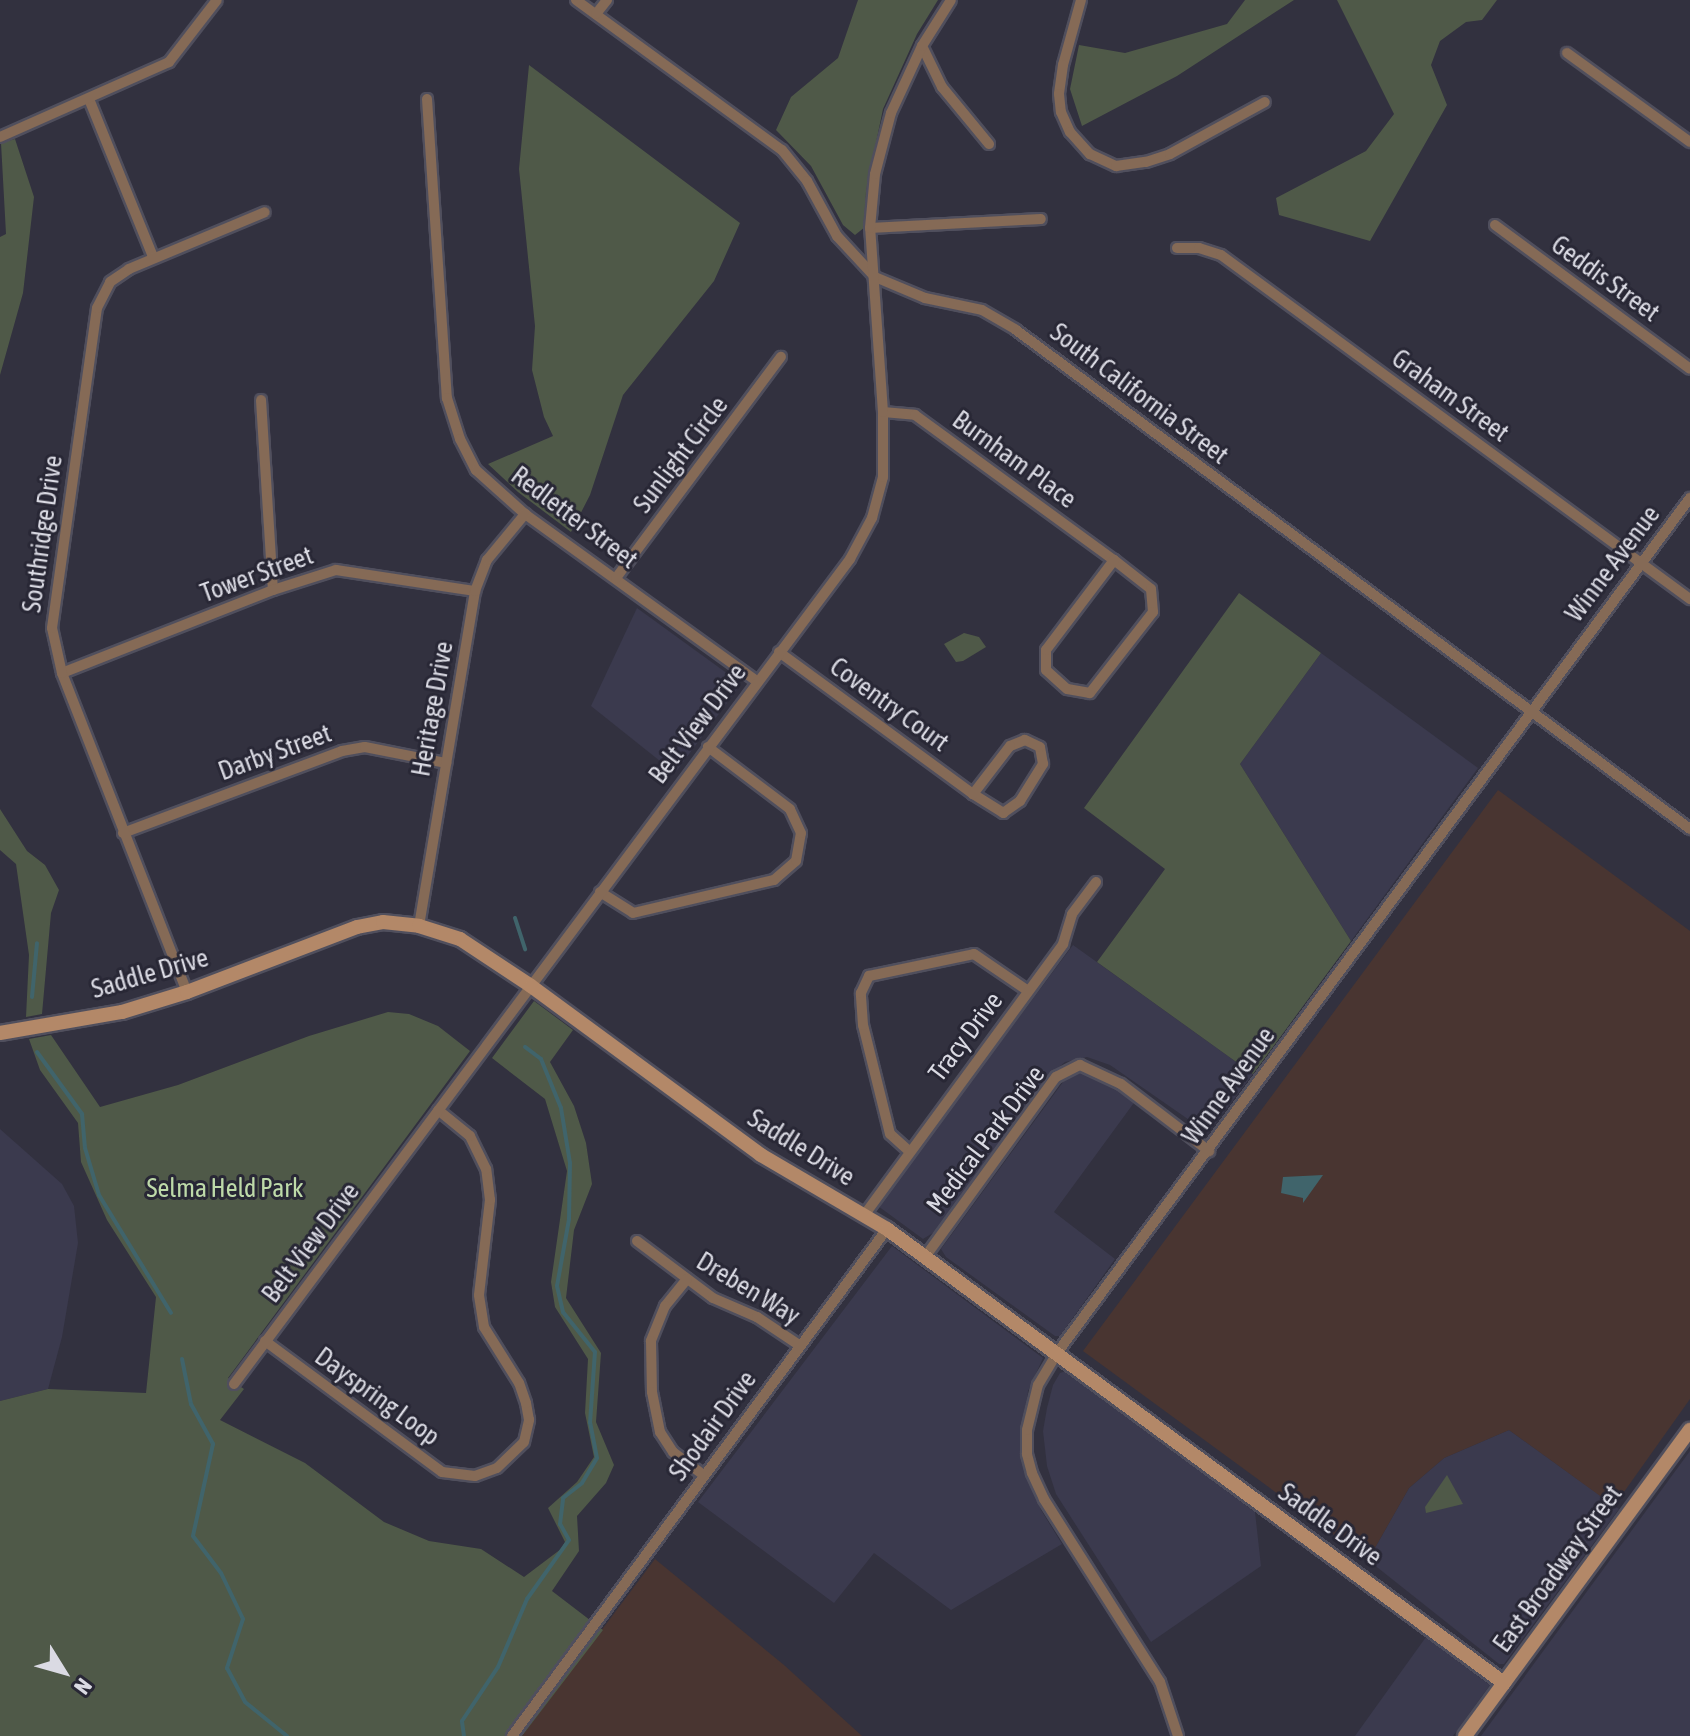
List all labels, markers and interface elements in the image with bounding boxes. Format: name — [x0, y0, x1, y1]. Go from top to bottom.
street label: Geddis Street — [1545, 229, 1665, 329]
street label: South California Street — [1044, 317, 1234, 471]
street label: Graham Street — [1385, 343, 1515, 449]
street label: Sunlight Circle — [627, 391, 735, 519]
street label: Burnham Place — [946, 405, 1082, 515]
street label: Southridge Drive — [17, 453, 69, 615]
street label: Redletter Street — [505, 460, 643, 576]
street label: Winne Avenue — [1559, 500, 1667, 628]
street label: Tower Street — [197, 540, 317, 610]
street label: Heritage Drive — [406, 639, 460, 779]
street label: Coventry Court — [823, 651, 955, 759]
street label: Belt View Drive — [643, 658, 753, 790]
street label: Darby Street — [214, 718, 336, 788]
street label: Saddle Drive — [88, 942, 212, 1006]
street label: Tracy Drive — [922, 986, 1010, 1088]
street label: Winne Avenue — [1176, 1021, 1282, 1151]
street label: Medical Park Drive — [920, 1060, 1052, 1220]
street label: Saddle Drive — [742, 1103, 860, 1193]
park label: Selma Held Park — [147, 1173, 303, 1205]
street label: Belt View Drive — [256, 1177, 366, 1309]
street label: Dreben Way — [691, 1246, 805, 1332]
street label: Dayspring Loop — [308, 1341, 446, 1453]
street label: Shodair Drive — [663, 1365, 763, 1487]
street label: Saddle Drive — [1272, 1477, 1388, 1573]
street label: East Broadway Street — [1487, 1479, 1629, 1659]
north arrow — [24, 1632, 104, 1712]
text: N — [69, 1673, 97, 1699]

